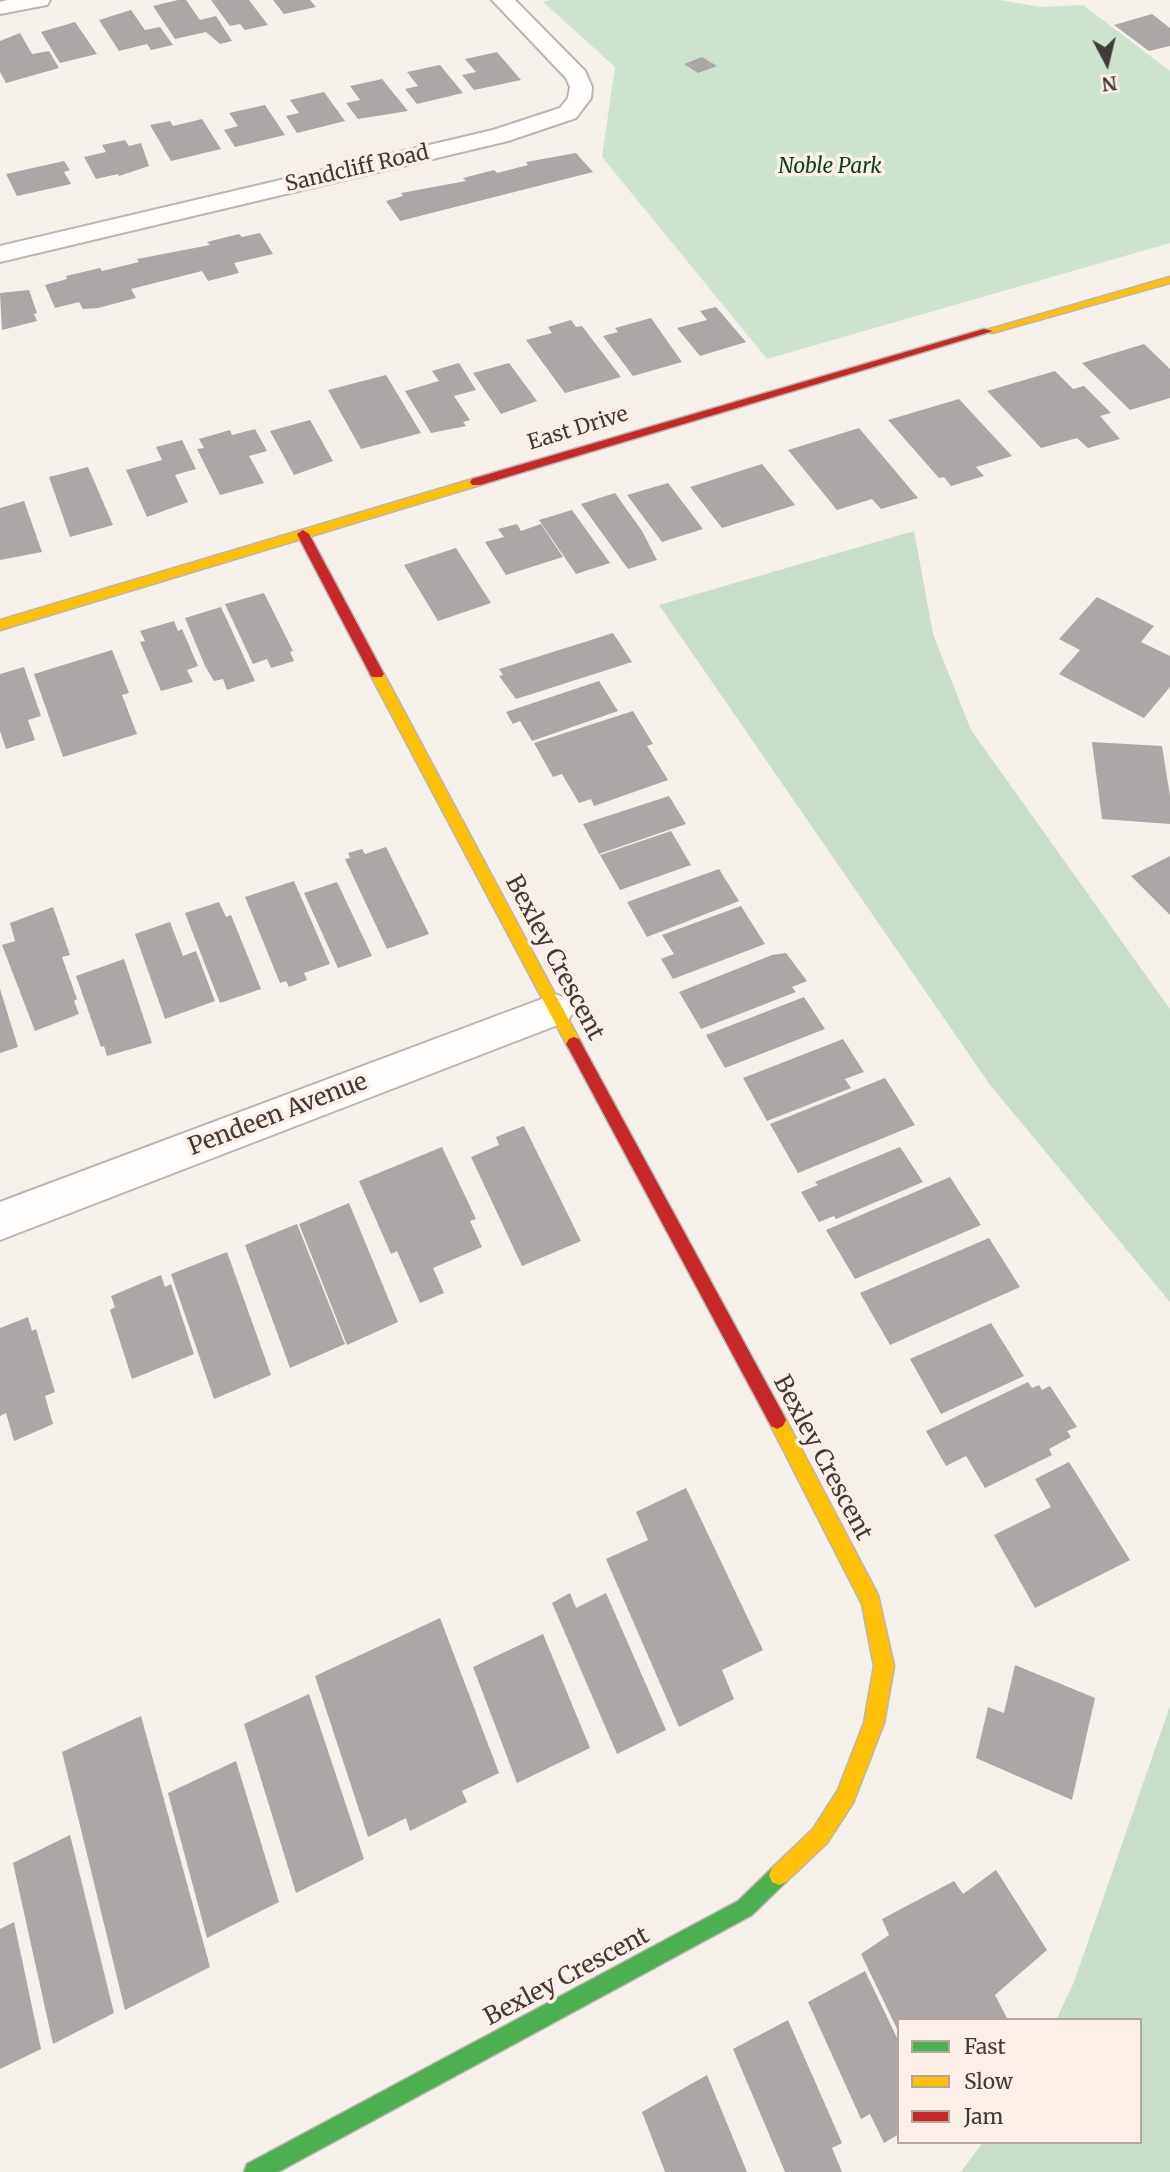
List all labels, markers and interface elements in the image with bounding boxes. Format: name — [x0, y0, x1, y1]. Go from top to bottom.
north arrow — [1072, 28, 1142, 98]
text: N — [1101, 71, 1118, 97]
street label: Sandcliff Road — [283, 140, 431, 198]
park label: Noble Park — [778, 154, 882, 180]
street label: East Drive — [525, 402, 631, 456]
street label: Bexley Crescent — [498, 871, 610, 1045]
street label: Pendeen Avenue — [184, 1068, 372, 1162]
street label: Bexley Crescent — [766, 1371, 878, 1545]
street label: Bexley Crescent — [480, 1921, 654, 2033]
legend — [897, 2018, 1142, 2144]
text: Fast — [964, 2033, 1006, 2060]
text: Slow — [964, 2068, 1013, 2095]
text: Jam — [964, 2103, 1003, 2130]

